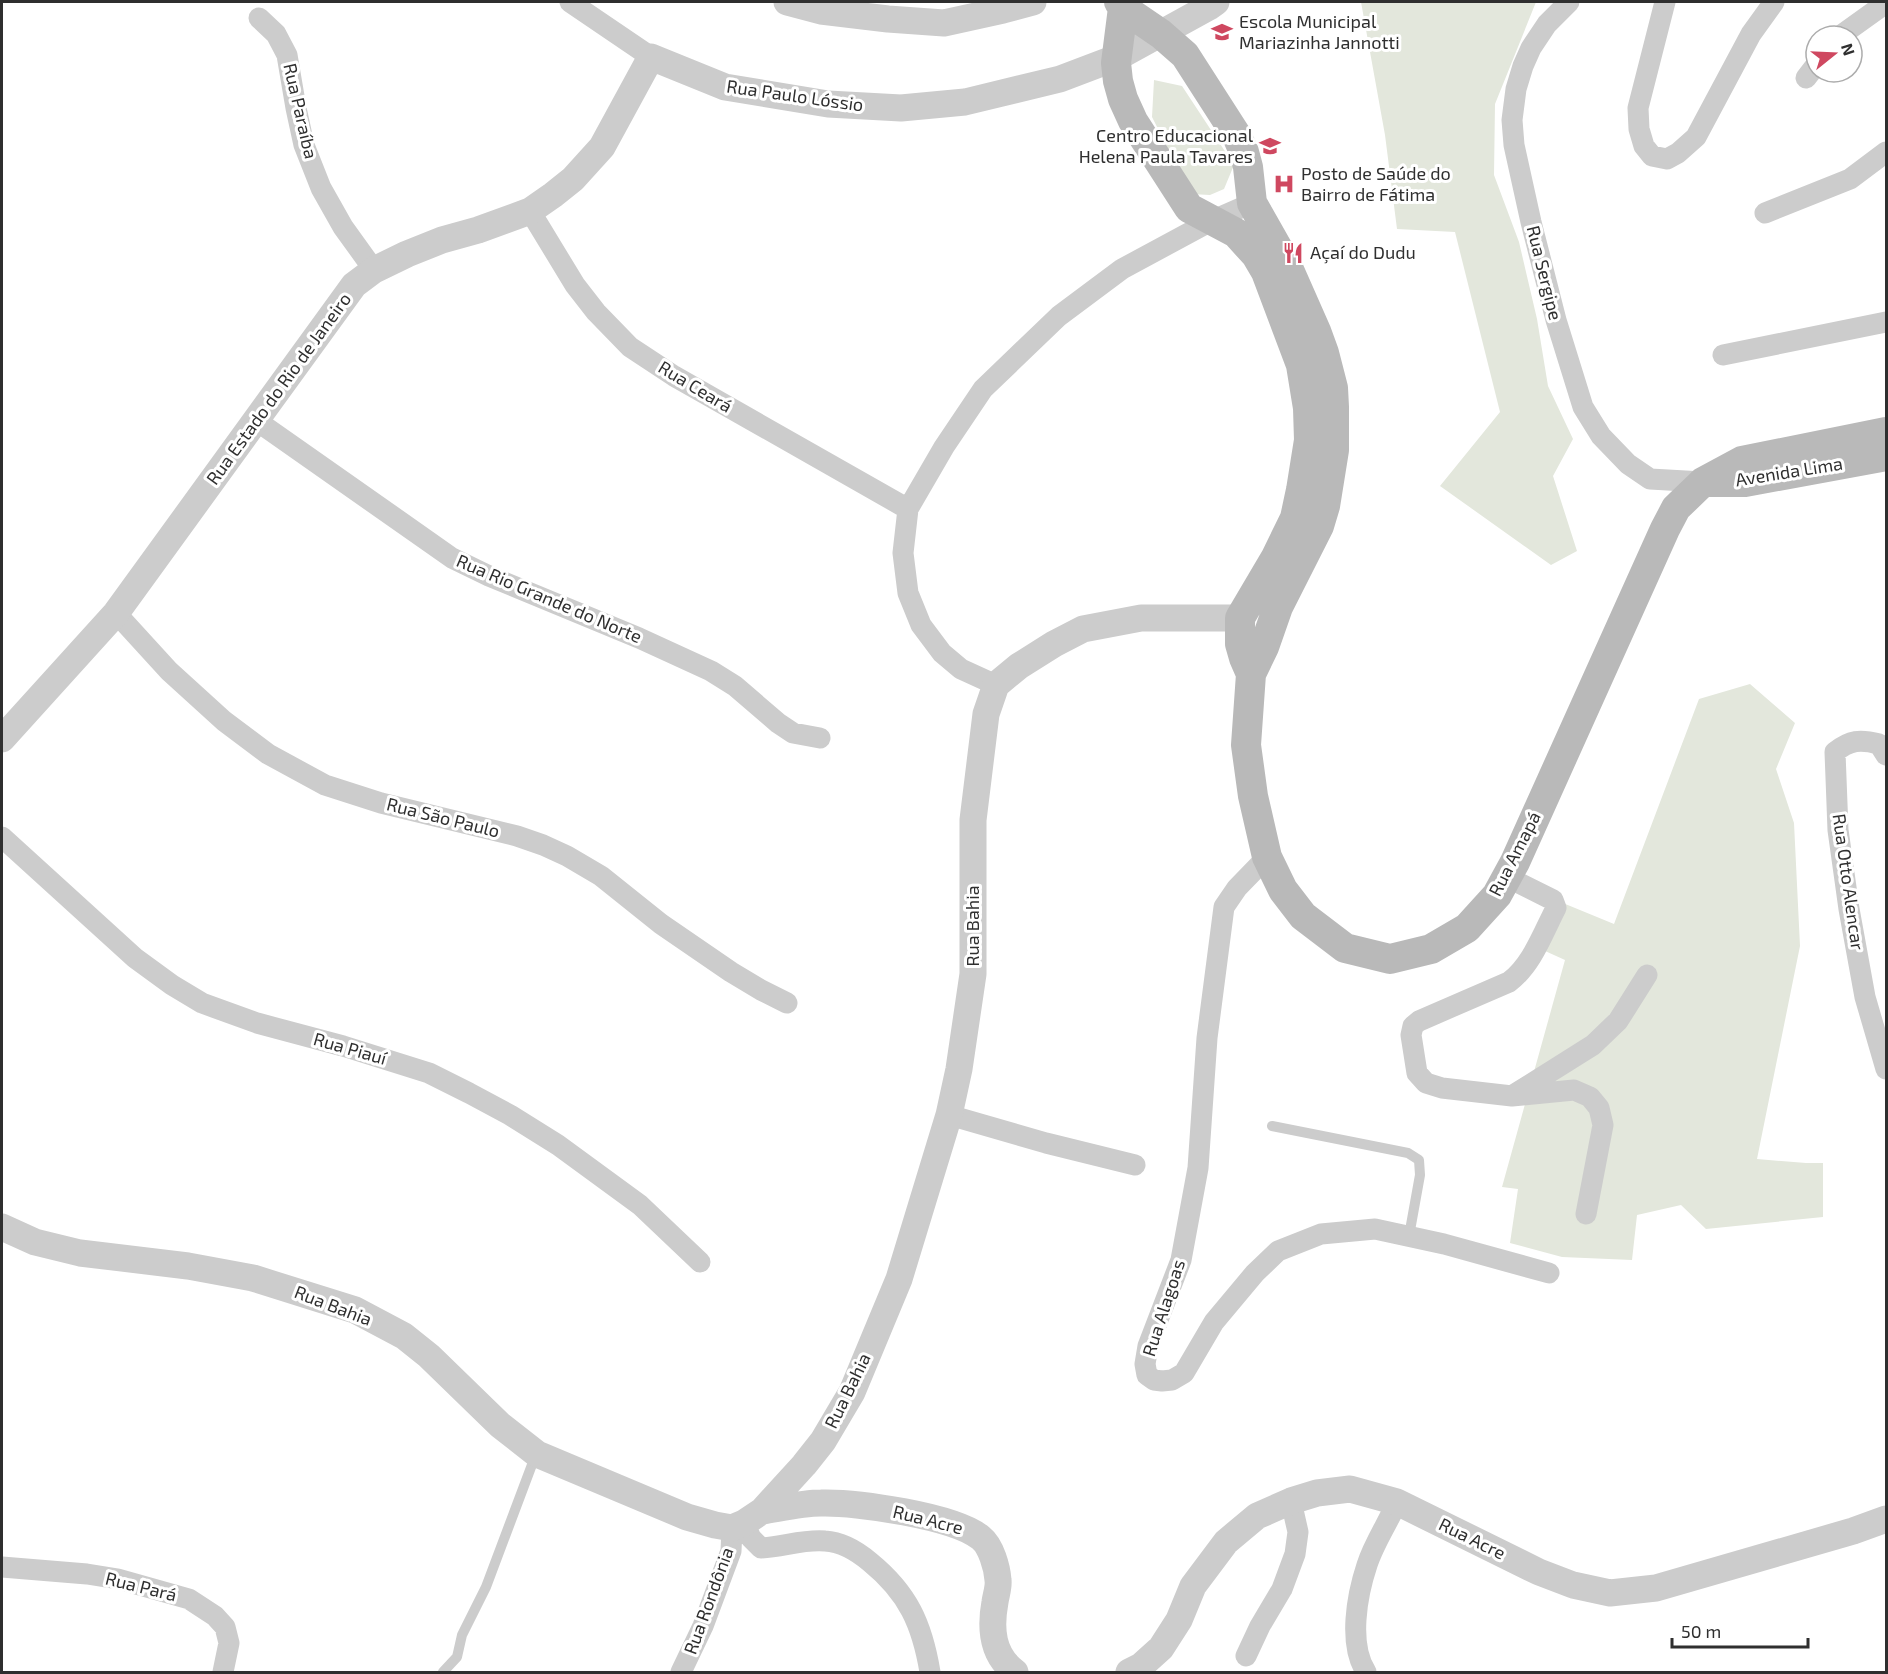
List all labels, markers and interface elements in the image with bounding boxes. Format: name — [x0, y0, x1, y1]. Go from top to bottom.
place label: Escola Municipal Mariazinha Jannotti — [1239, 10, 1400, 53]
school or university icon: Escola Municipal Mariazinha Jannotti — [1210, 20, 1234, 44]
north arrow — [1804, 24, 1864, 84]
text: N — [1838, 41, 1860, 58]
street label: Rua Paraíba — [279, 61, 323, 161]
street label: Rua Paulo Lóssio — [725, 75, 865, 116]
place label: Centro Educacional Helena Paula Tavares — [1079, 124, 1254, 167]
school or university icon: Centro Educacional Helena Paula Tavares — [1258, 134, 1282, 158]
place label: Posto de Saúde do Bairro de Fátima — [1301, 162, 1451, 205]
hospital icon: Posto de Saúde do Bairro de Fátima — [1272, 172, 1296, 196]
street label: Rua Sergipe — [1523, 223, 1567, 322]
restaurant icon: Açaí do Dudu — [1281, 241, 1305, 265]
place label: Açaí do Dudu — [1310, 241, 1416, 264]
street label: Rua Estado do Rio de Janeiro — [201, 288, 355, 489]
street label: Rua Ceará — [655, 356, 736, 417]
street label: Avenida Lima — [1734, 452, 1844, 490]
street label: Rua Rio Grande do Norte — [453, 549, 645, 647]
street label: Rua São Paulo — [384, 792, 502, 842]
street label: Rua Amapá — [1483, 808, 1545, 900]
street label: Rua Otto Alencar — [1829, 812, 1869, 951]
street label: Rua Bahia — [961, 885, 983, 967]
street label: Rua Piauí — [311, 1027, 390, 1069]
street label: Rua Alagoas — [1137, 1257, 1189, 1359]
street label: Rua Bahia — [292, 1280, 375, 1330]
street label: Rua Bahia — [819, 1349, 875, 1432]
street label: Rua Acre — [891, 1500, 966, 1538]
street label: Rua Acre — [1435, 1513, 1509, 1564]
street label: Rua Rondônia — [679, 1544, 738, 1657]
street label: Rua Pará — [103, 1567, 179, 1606]
scale bar — [1672, 1611, 1808, 1649]
text: 50 m — [1681, 1620, 1721, 1642]

